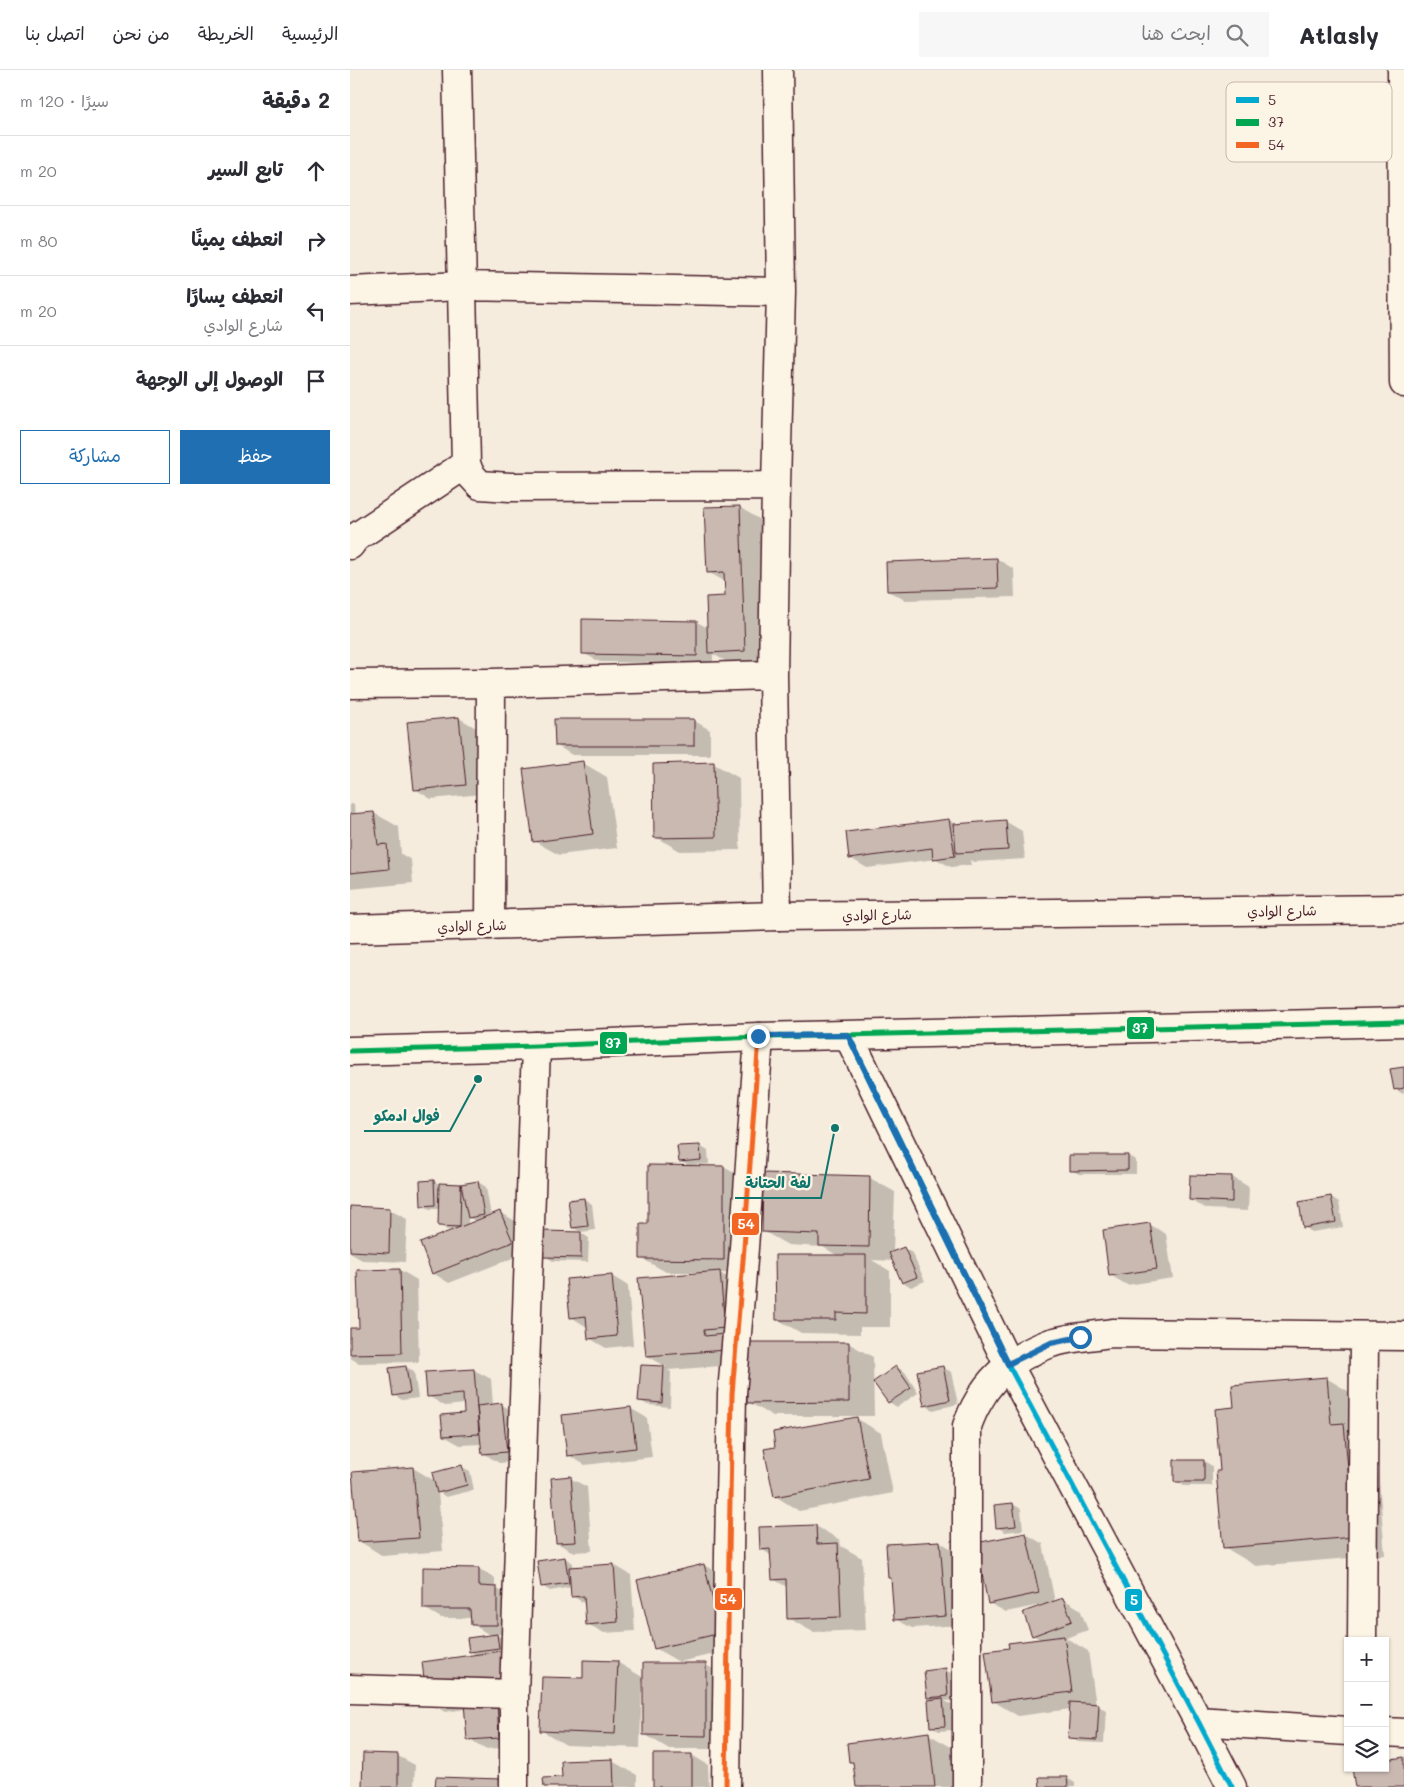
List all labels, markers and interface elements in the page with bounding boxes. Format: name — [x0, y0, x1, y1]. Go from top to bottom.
search box — [919, 12, 1269, 57]
text: Atlasly — [1299, 19, 1379, 50]
text: ابحث هنا — [1141, 20, 1211, 45]
text: اتصل بنا — [25, 21, 85, 45]
text: من نحن — [113, 21, 170, 45]
text: الخريطة — [198, 21, 254, 45]
text: الرئيسية — [282, 21, 338, 45]
icon: search — [1223, 21, 1251, 49]
legend — [1226, 82, 1392, 162]
text: 2 دقيقة — [262, 86, 330, 113]
text: سيرًا · 120 m — [20, 90, 109, 111]
text: 5 — [1268, 90, 1276, 109]
text: 37 — [1268, 112, 1284, 131]
text: 54 — [1268, 135, 1285, 154]
text: تابع السير — [208, 156, 283, 181]
icon: ahead — [302, 157, 330, 185]
text: 20 m — [20, 160, 57, 181]
text: انعطف يمينًا — [191, 226, 283, 251]
icon: right — [302, 227, 330, 255]
text: 80 m — [20, 230, 57, 251]
text: انعطف يسارًا — [186, 283, 283, 308]
icon: left — [302, 297, 330, 325]
text: 20 m — [20, 300, 57, 321]
text: شارع الوادي — [204, 314, 283, 335]
text: الوصول إلى الوجهة — [136, 366, 283, 391]
icon: arrive — [302, 367, 330, 395]
button: مشاركة — [20, 430, 170, 484]
button: حفظ — [180, 430, 330, 484]
street label: شارع الوادي — [1247, 900, 1317, 923]
street label: شارع الوادي — [842, 904, 912, 927]
street label: شارع الوادي — [437, 915, 507, 938]
line badge: 37 — [1126, 1016, 1155, 1040]
text: 37 — [1132, 1018, 1148, 1037]
route end — [747, 1025, 770, 1048]
line badge: 37 — [599, 1031, 628, 1055]
text: 37 — [605, 1033, 621, 1052]
callout: فوال ادمكو — [364, 1101, 450, 1131]
text: فوال ادمكو — [373, 1105, 440, 1126]
callout: لفة الحتانة — [735, 1168, 821, 1198]
text: لفة الحتانة — [745, 1172, 811, 1192]
line badge: 54 — [731, 1212, 760, 1236]
text: 54 — [737, 1214, 755, 1233]
route start — [1069, 1326, 1092, 1349]
line badge: 54 — [714, 1587, 743, 1611]
line badge: 5 — [1124, 1588, 1143, 1612]
text: 54 — [719, 1589, 737, 1608]
text: 5 — [1130, 1590, 1138, 1609]
map controls — [1344, 1637, 1389, 1772]
button: + — [1344, 1637, 1389, 1682]
button: − — [1344, 1682, 1389, 1727]
button: layers — [1344, 1727, 1389, 1772]

